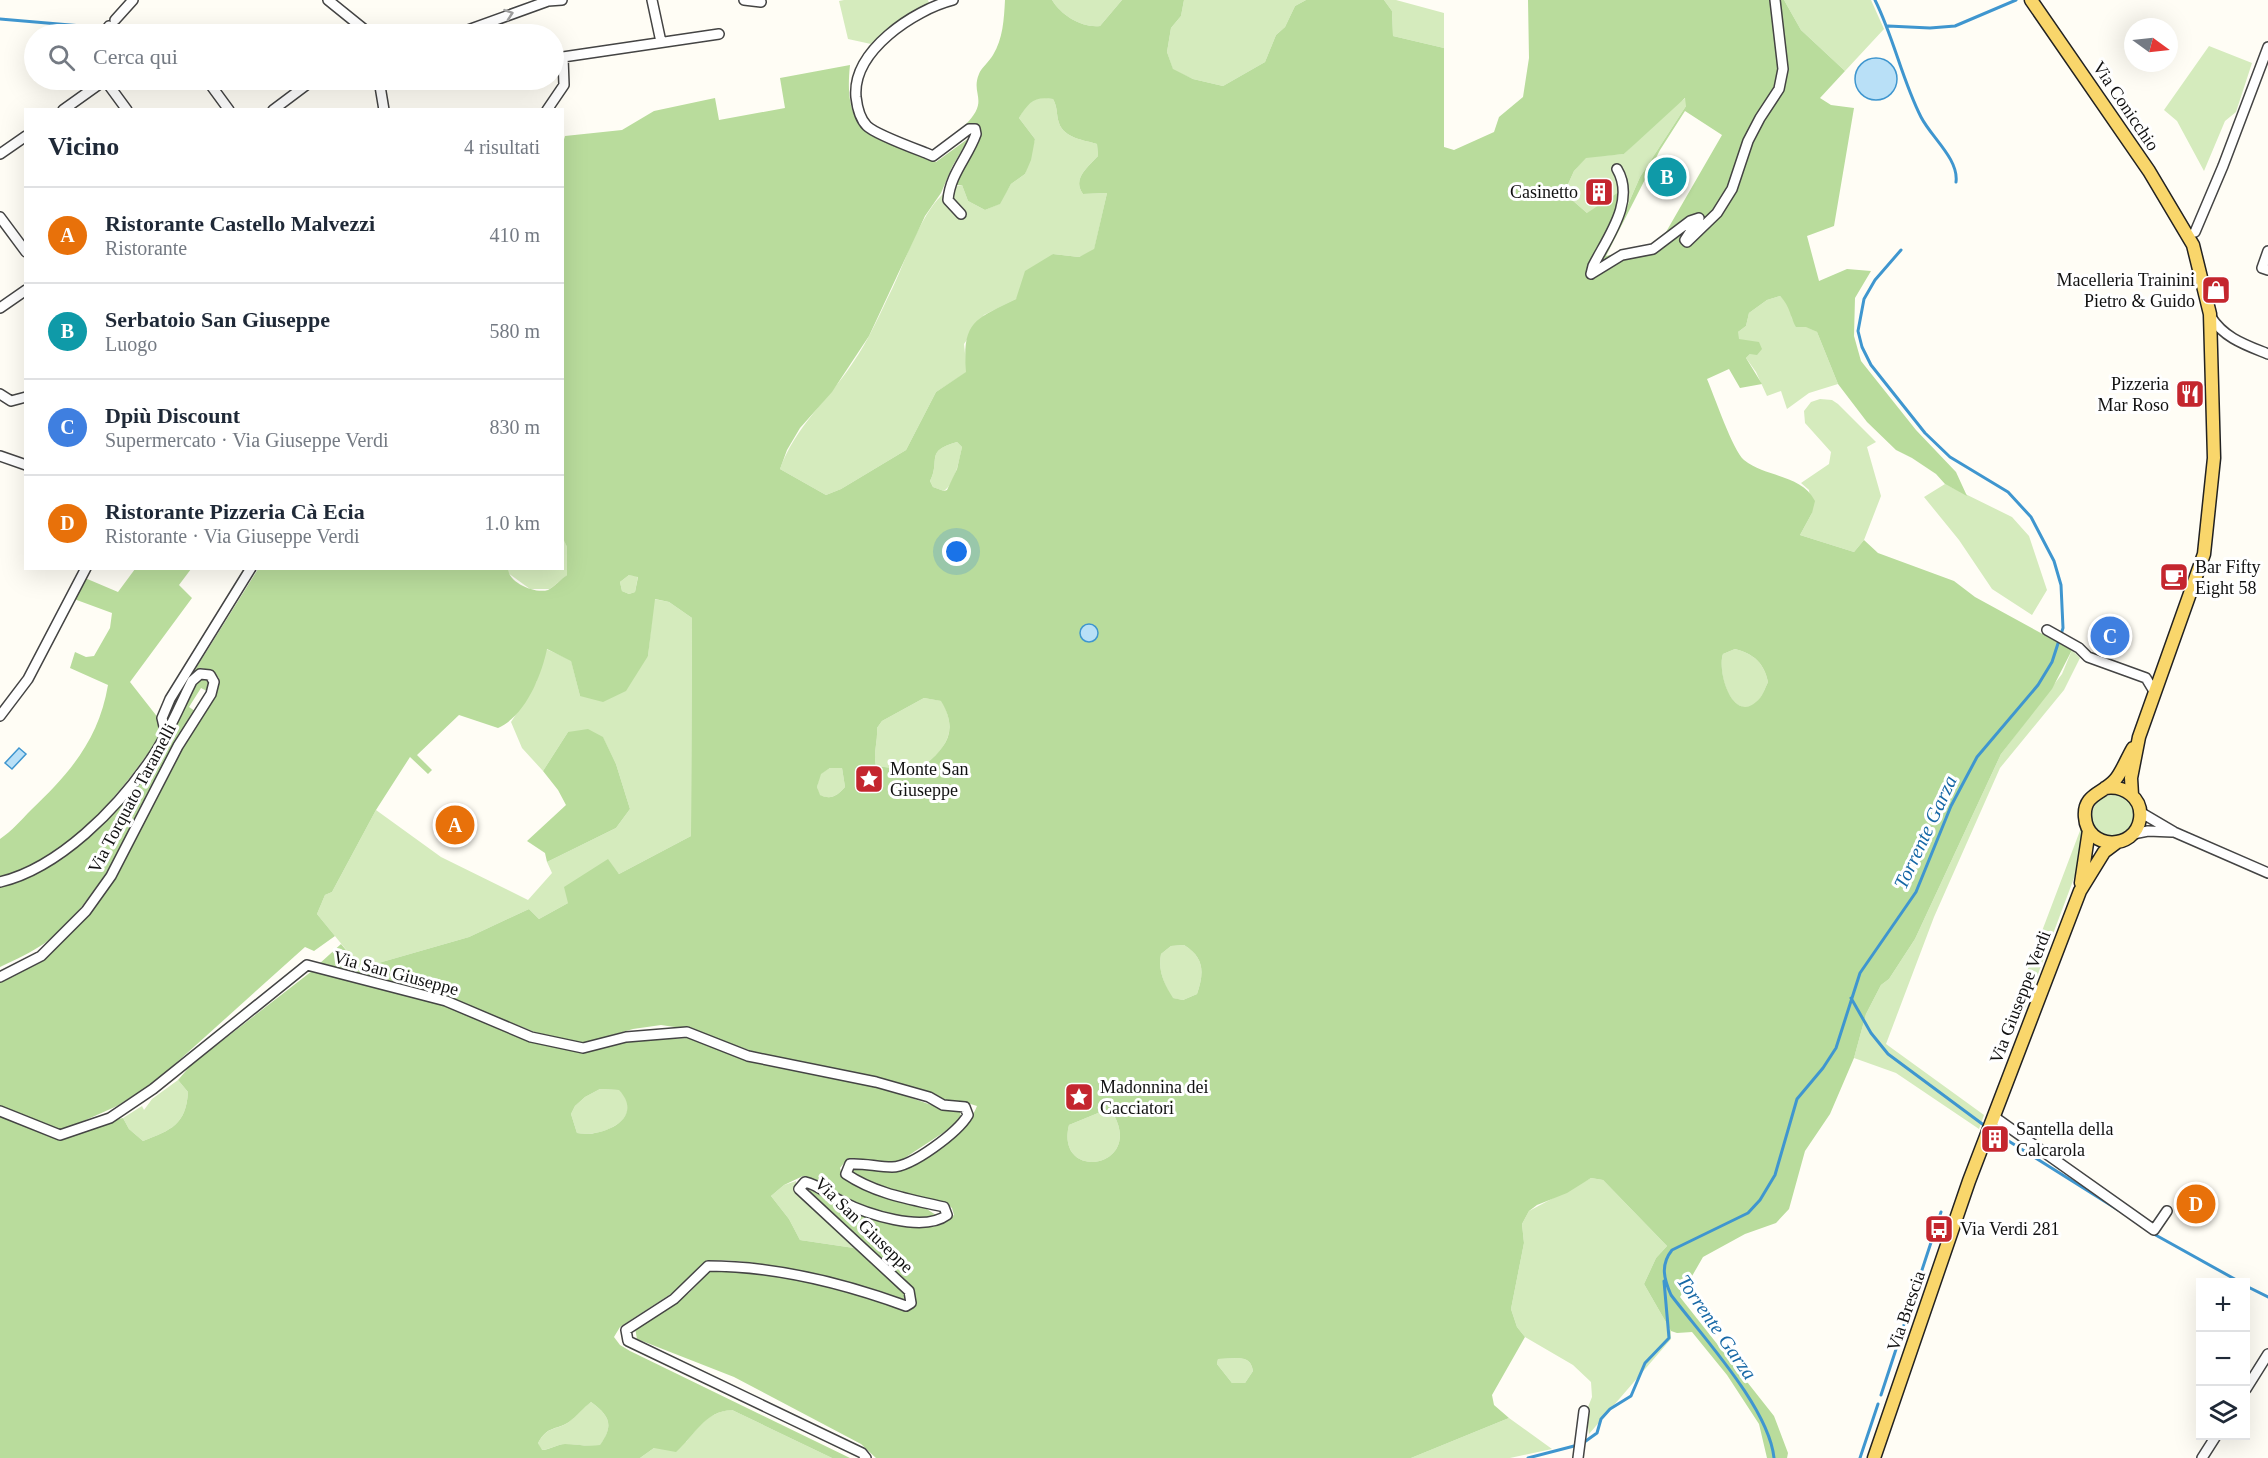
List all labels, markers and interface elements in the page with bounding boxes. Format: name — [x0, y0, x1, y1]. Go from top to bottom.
one-way arrow — [503, 9, 514, 22]
north arrow — [2124, 18, 2178, 72]
search box — [24, 24, 564, 90]
icon: search — [45, 41, 78, 74]
text: Cerca qui — [93, 44, 178, 69]
street label: Via Conicchio — [2089, 58, 2163, 154]
text: Vicino — [48, 132, 119, 161]
text: 4 risultati — [464, 136, 540, 158]
pin: B — [1648, 154, 1686, 200]
building icon: Casinetto — [1583, 176, 1615, 208]
place label: Casinetto — [1510, 182, 1578, 202]
text: Ristorante Castello Malvezzi — [105, 211, 375, 236]
text: A — [60, 224, 75, 246]
text: 410 m — [489, 224, 540, 246]
text: Ristorante — [105, 237, 187, 259]
place label: Macelleria Trainini Pietro & Guido — [2057, 270, 2195, 311]
shop icon: Macelleria Trainini Pietro & Guido — [2200, 274, 2232, 306]
text: Serbatoio San Giuseppe — [105, 307, 330, 332]
text: B — [61, 320, 74, 342]
text: 580 m — [489, 320, 540, 342]
text: Luogo — [105, 333, 157, 355]
place label: Pizzeria Mar Roso — [2098, 374, 2169, 415]
restaurant icon: Pizzeria Mar Roso — [2174, 378, 2206, 410]
text: Dpiù Discount — [105, 403, 240, 428]
text: C — [60, 416, 75, 438]
text: 830 m — [489, 416, 540, 438]
text: Supermercato · Via Giuseppe Verdi — [105, 429, 389, 451]
text: Ristorante Pizzeria Cà Ecia — [105, 499, 365, 524]
text: D — [60, 512, 75, 534]
text: 1.0 km — [484, 512, 540, 534]
text: Ristorante · Via Giuseppe Verdi — [105, 525, 360, 547]
your location — [942, 537, 971, 566]
place label: Bar Fifty Eight 58 — [2195, 557, 2261, 598]
cafe icon: Bar Fifty Eight 58 — [2158, 561, 2190, 593]
pin: C — [2090, 614, 2130, 658]
street label: Via Torquato Taramelli — [84, 720, 180, 876]
place label: Monte San Giuseppe — [890, 759, 969, 800]
place icon: Monte San Giuseppe — [853, 763, 885, 795]
water label: Torrente Garza — [1889, 772, 1961, 892]
pin: A — [436, 802, 474, 848]
street label: Via Giuseppe Verdi — [1985, 928, 2055, 1066]
street label: Via San Giuseppe — [331, 947, 461, 999]
place label: Madonnina dei Cacciatori — [1100, 1077, 1208, 1118]
place icon: Madonnina dei Cacciatori — [1063, 1081, 1095, 1113]
place label: Santella della Calcarola — [2016, 1119, 2113, 1160]
building icon: Santella della Calcarola — [1979, 1123, 2011, 1155]
street label: Via San Giuseppe — [811, 1173, 917, 1277]
pin: D — [2176, 1182, 2216, 1226]
bus stop icon: Via Verdi 281 — [1923, 1213, 1955, 1245]
place label: Via Verdi 281 — [1960, 1219, 2060, 1239]
street label: Via Brescia — [1883, 1268, 1929, 1354]
water label: Torrente Garza — [1673, 1271, 1761, 1383]
map controls — [2196, 1278, 2250, 1440]
button: + — [2196, 1278, 2250, 1332]
button: − — [2196, 1332, 2250, 1386]
button: layers — [2196, 1386, 2250, 1440]

